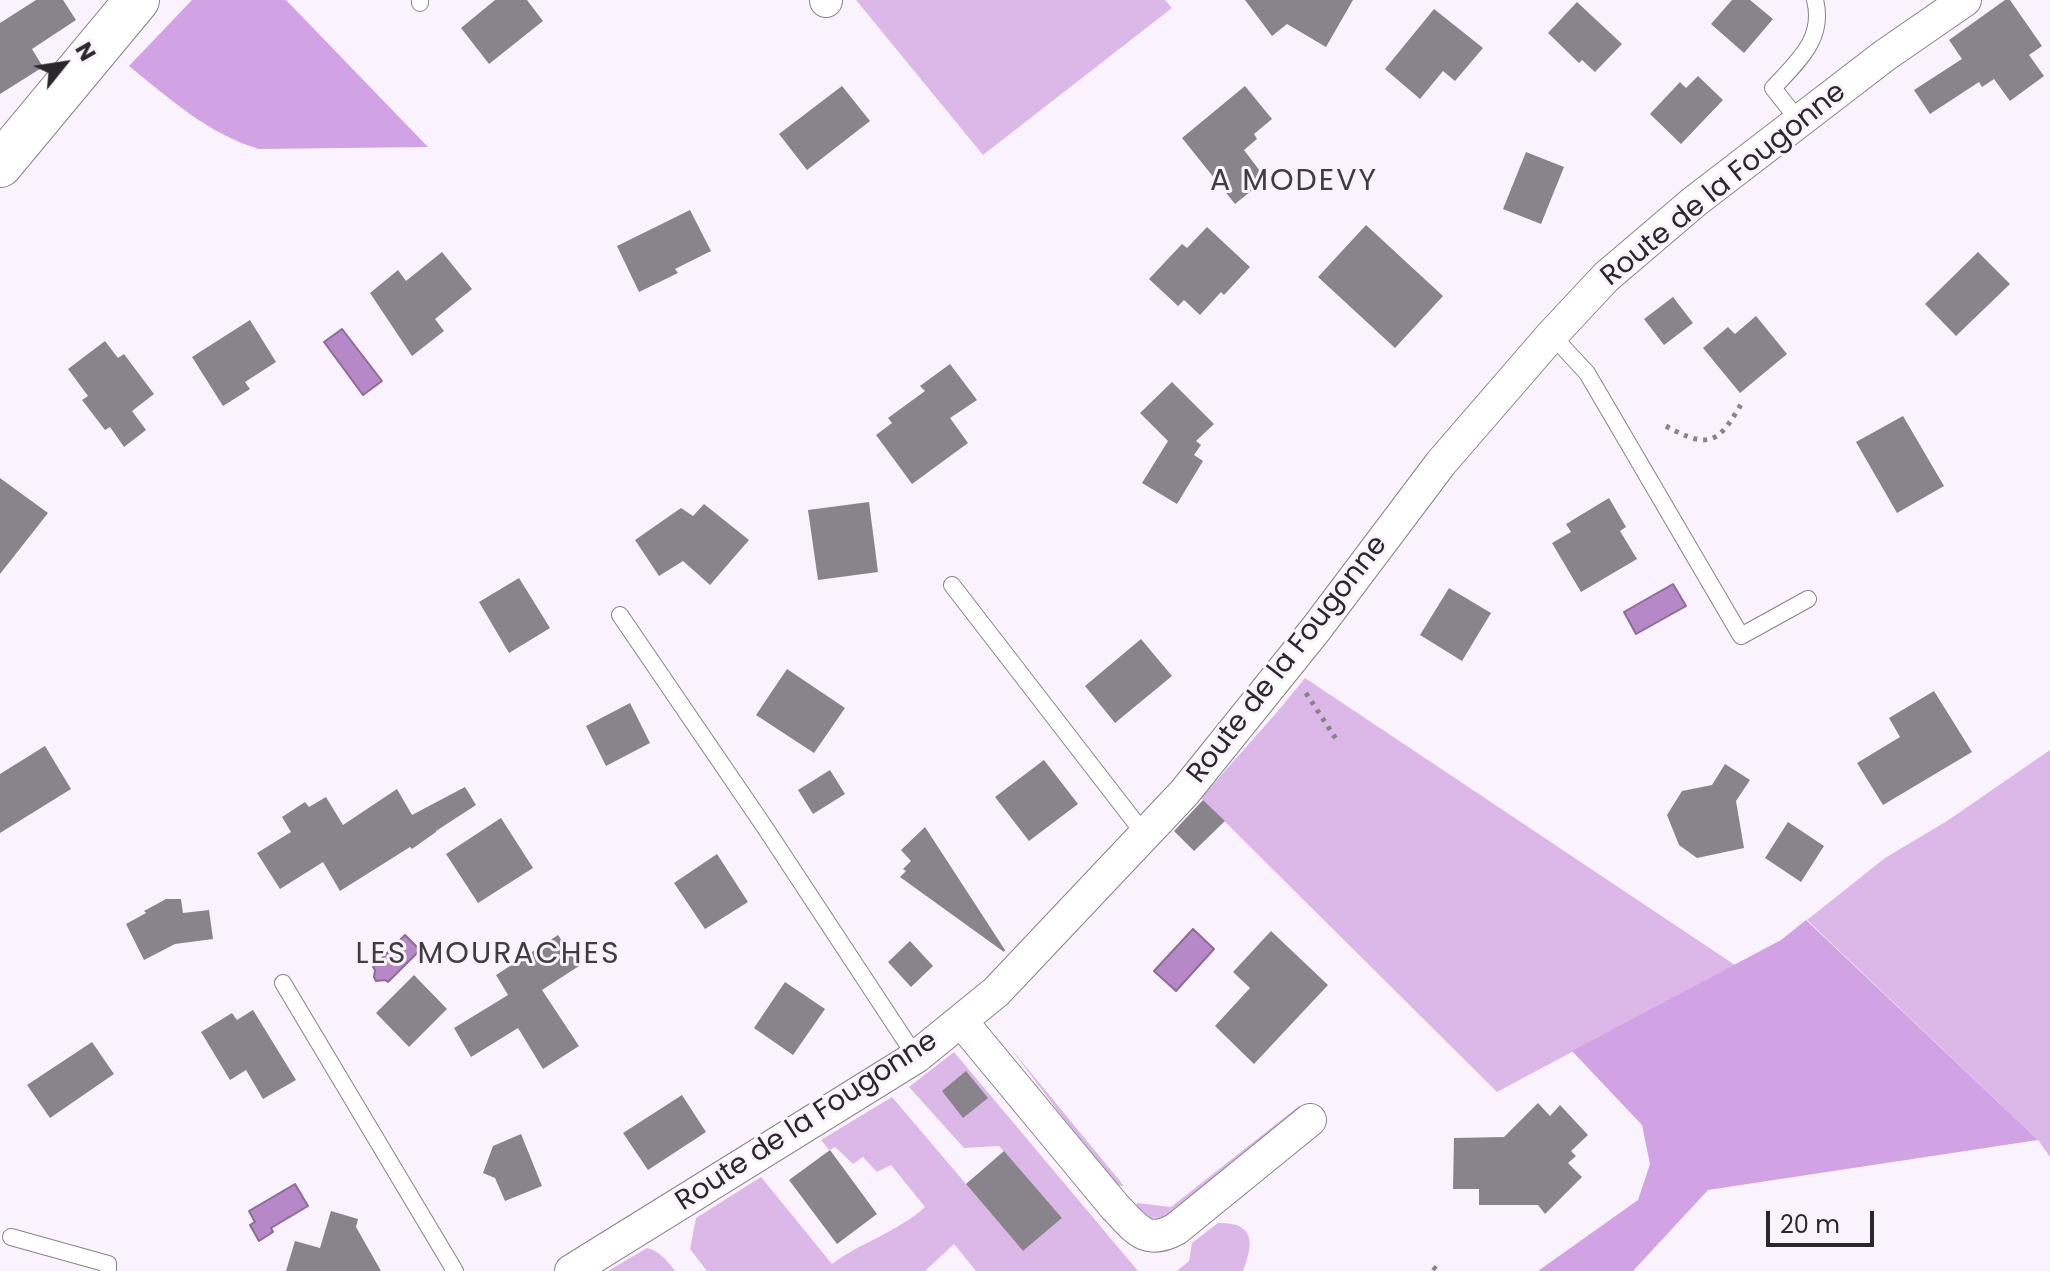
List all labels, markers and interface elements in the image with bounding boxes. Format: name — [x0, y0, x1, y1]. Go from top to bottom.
north arrow — [24, 24, 104, 104]
text: N — [68, 37, 103, 67]
street label: Route de la Fougonne — [1595, 76, 1853, 294]
district label: A MODEVY — [1210, 164, 1378, 200]
street label: Route de la Fougonne — [1181, 530, 1395, 790]
district label: LES MOURACHES — [355, 937, 621, 973]
street label: Route de la Fougonne — [670, 1025, 944, 1219]
scale bar — [1770, 1195, 1878, 1245]
text: 20 m — [1780, 1208, 1840, 1241]

